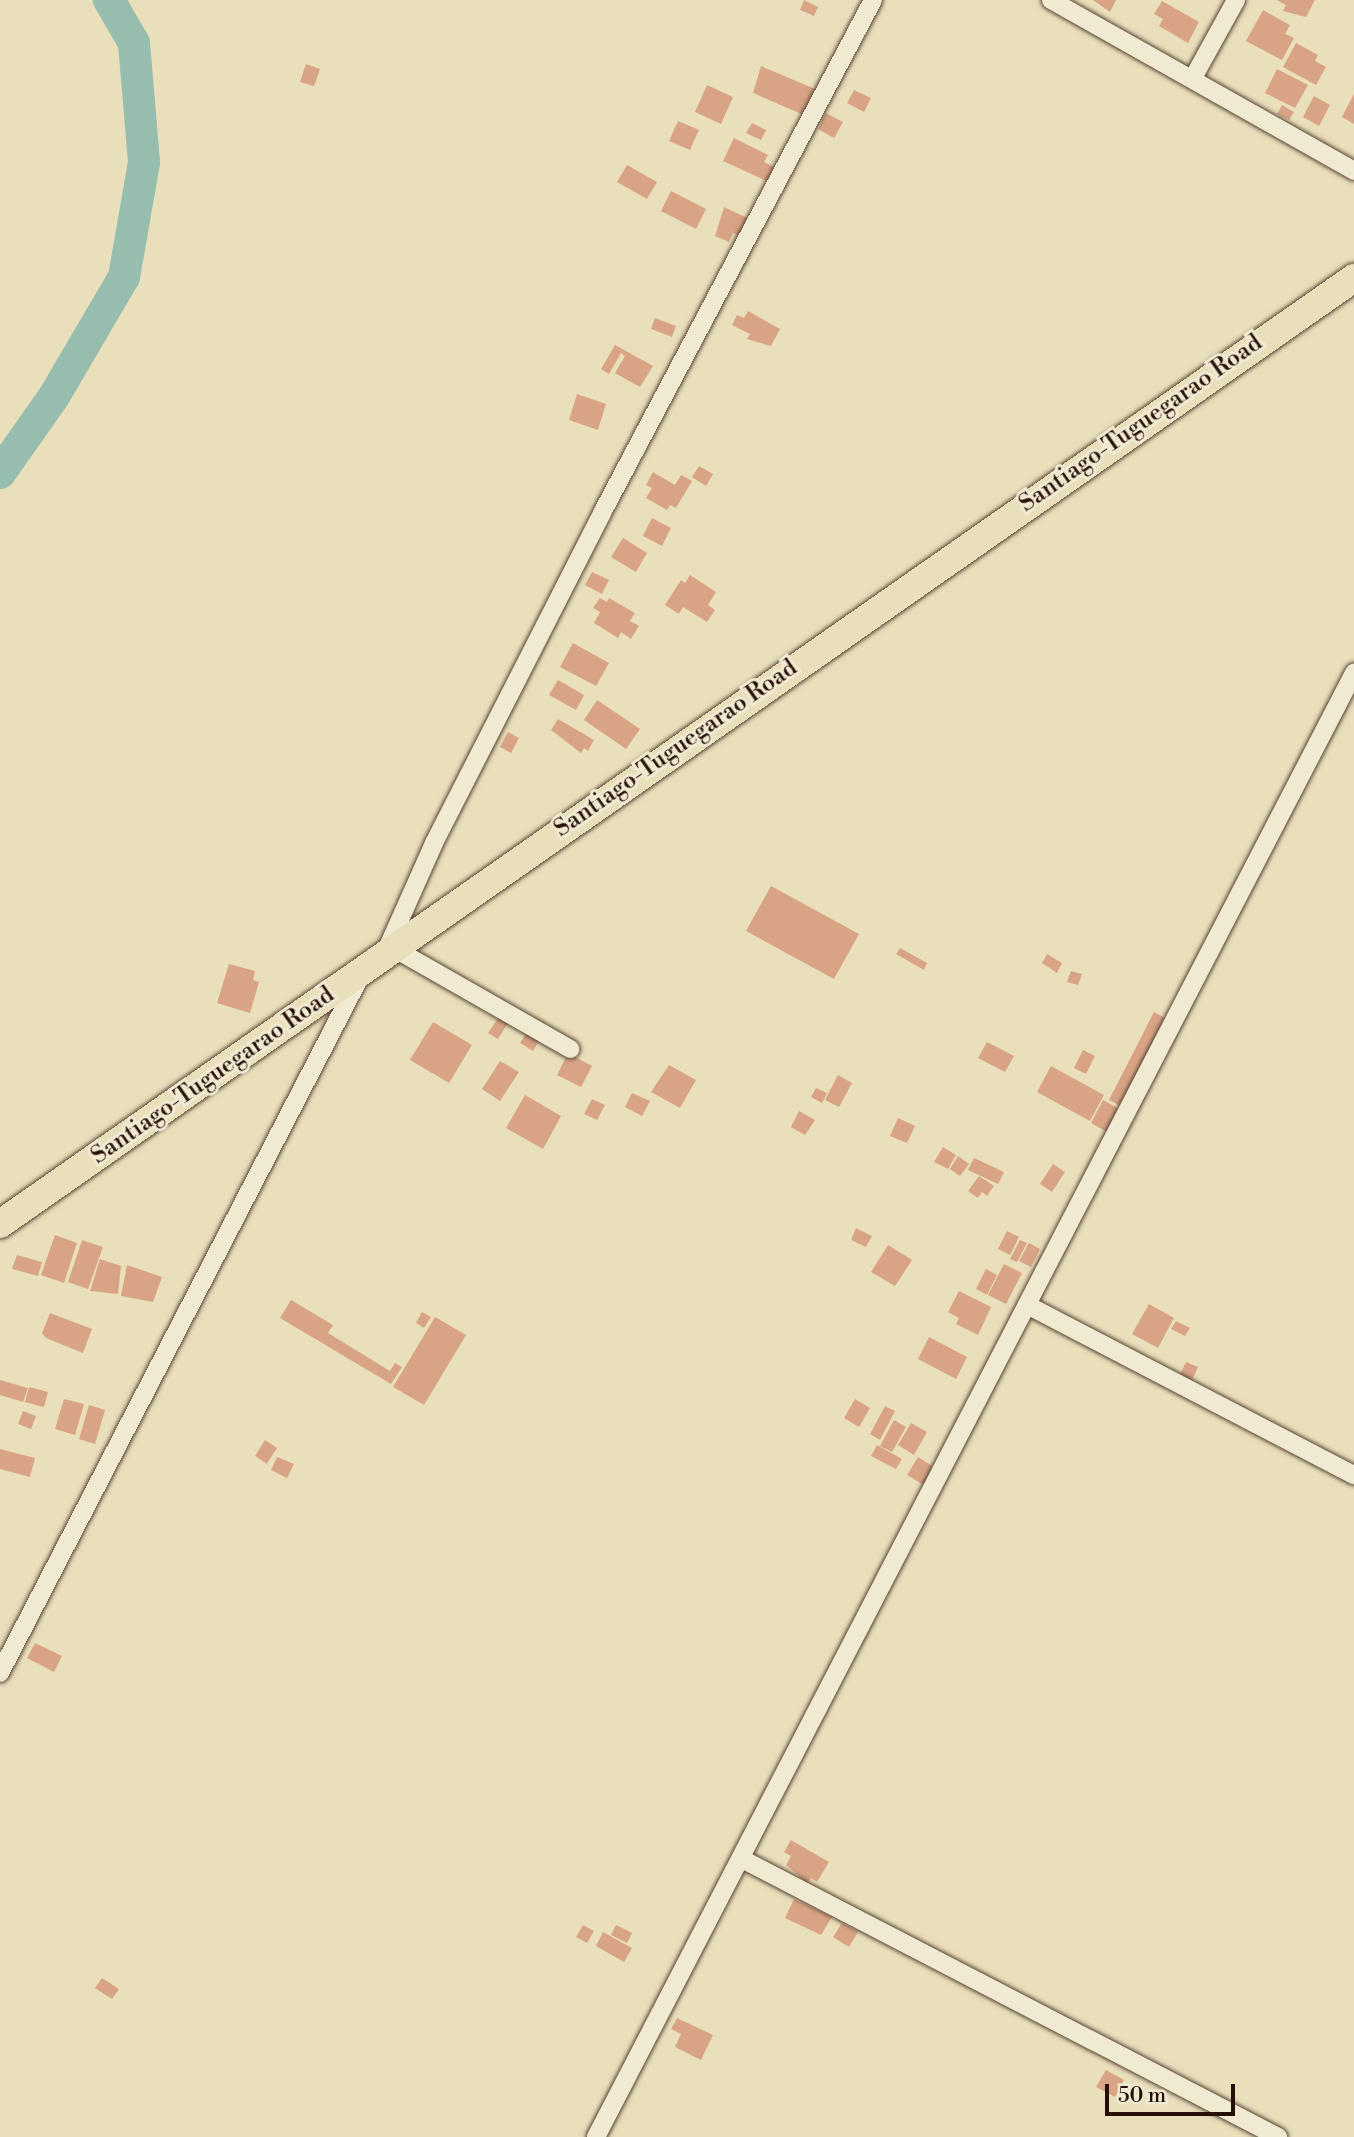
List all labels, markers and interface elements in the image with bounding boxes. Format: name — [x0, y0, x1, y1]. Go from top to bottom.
street label: Santiago-Tuguegarao Road — [1014, 329, 1268, 519]
street label: Santiago-Tuguegarao Road — [549, 654, 803, 844]
street label: Santiago-Tuguegarao Road — [86, 981, 340, 1171]
scale bar — [1109, 2070, 1238, 2114]
text: 50 m — [1118, 2083, 1166, 2109]

